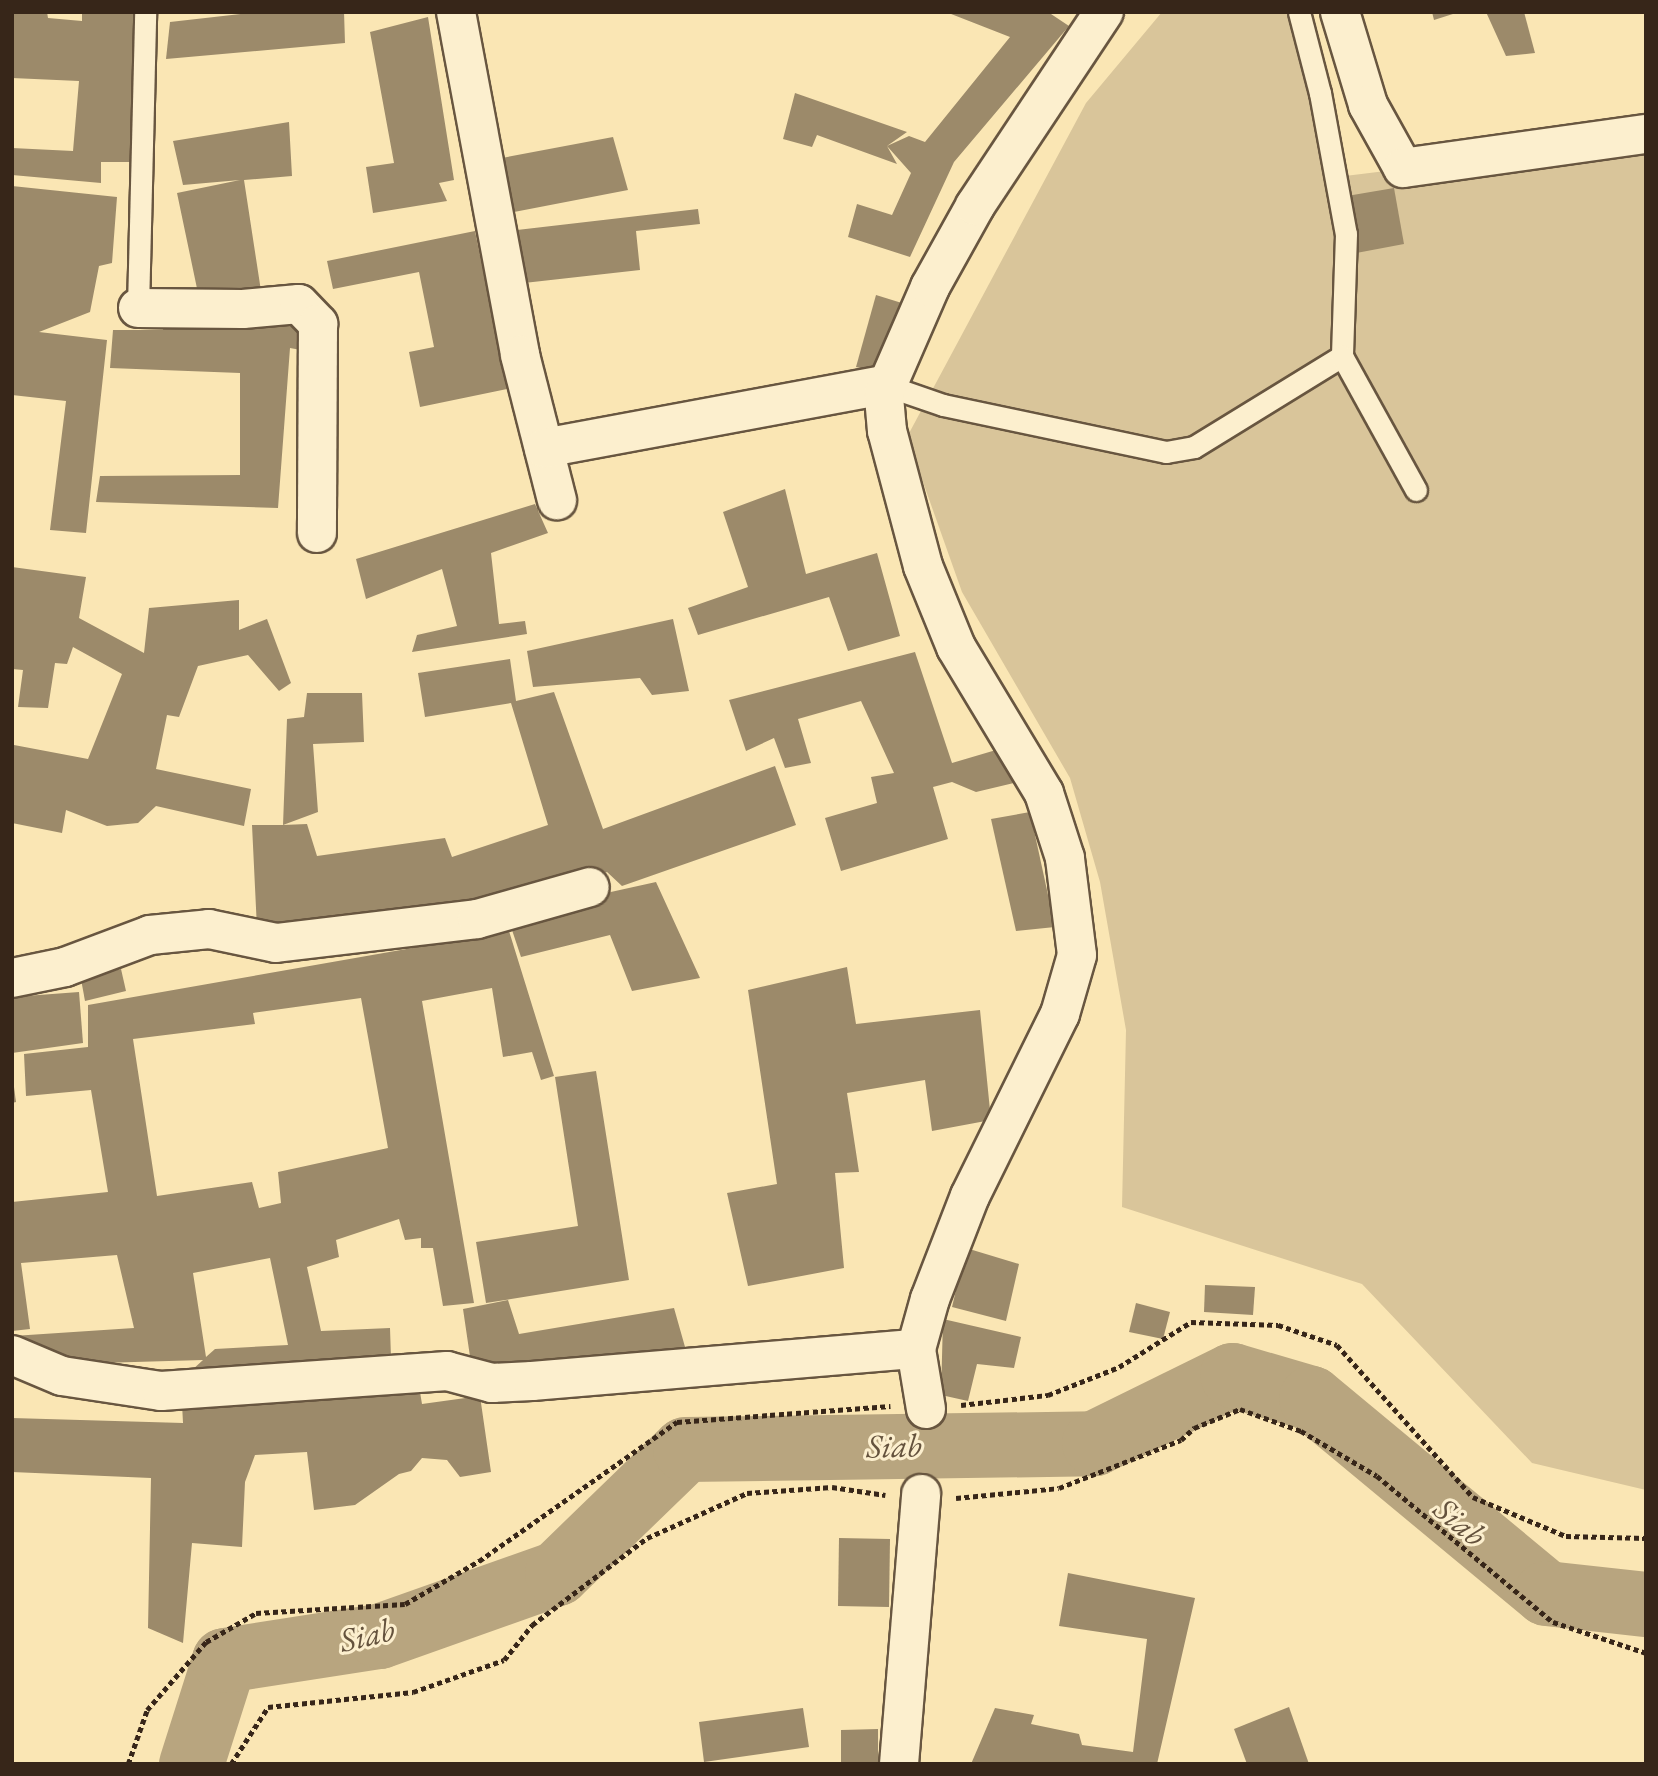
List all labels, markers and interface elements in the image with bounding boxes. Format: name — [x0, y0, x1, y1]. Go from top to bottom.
water label: Siab — [866, 1426, 922, 1466]
water label: Siab — [1426, 1489, 1494, 1555]
water label: Siab — [336, 1609, 398, 1661]

